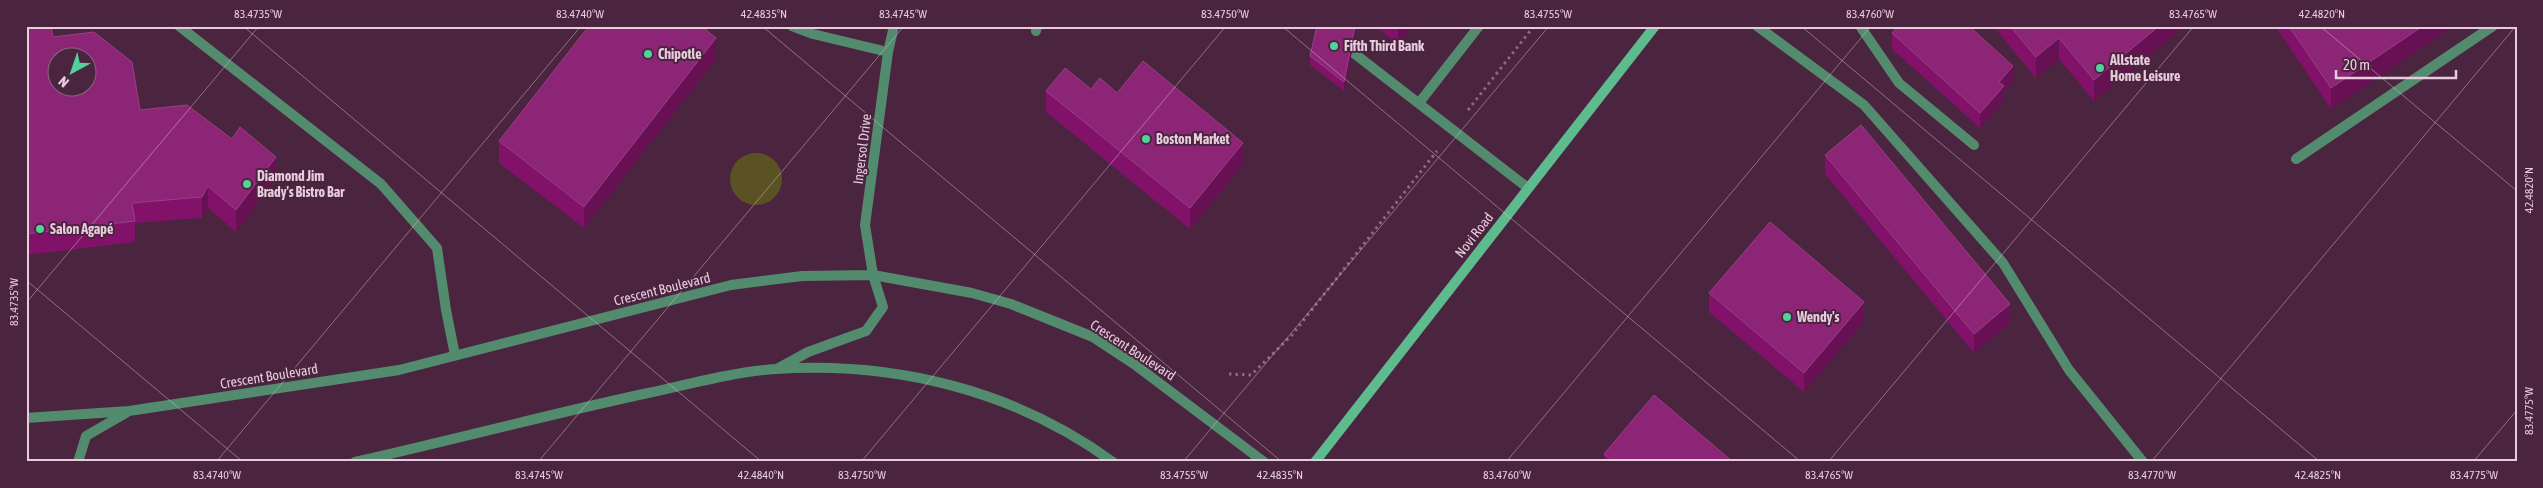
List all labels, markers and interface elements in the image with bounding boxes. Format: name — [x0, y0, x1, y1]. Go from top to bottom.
text: 83.4735°W — [234, 7, 282, 21]
text: 83.4740°W — [556, 7, 604, 21]
text: 42.4835°N — [741, 7, 787, 21]
text: 83.4745°W — [879, 7, 927, 21]
text: 83.4750°W — [1201, 7, 1249, 21]
text: 83.4755°W — [1524, 7, 1572, 21]
text: 83.4760°W — [1846, 7, 1894, 21]
text: 83.4765°W — [2169, 7, 2217, 21]
text: 42.4820°N — [2299, 7, 2345, 21]
place label: Fifth Third Bank — [1344, 38, 1425, 54]
marker: Fifth Third Bank — [1328, 40, 1340, 52]
place label: Chipotle — [658, 46, 701, 62]
north arrow — [48, 48, 98, 98]
marker: Chipotle — [642, 48, 654, 60]
scale bar — [2336, 48, 2456, 80]
place label: Allstate Home Leisure — [2109, 52, 2180, 84]
text: 20 m — [2343, 56, 2370, 73]
marker: Allstate Home Leisure — [2094, 62, 2106, 74]
text: N — [55, 73, 72, 91]
street label: Ingersol Drive — [850, 113, 874, 185]
place label: Boston Market — [1156, 131, 1230, 147]
marker: Boston Market — [1140, 133, 1152, 145]
text: 42.4820°N — [2522, 167, 2536, 213]
place label: Diamond Jim Brady's Bistro Bar — [257, 168, 345, 200]
marker: Diamond Jim Brady's Bistro Bar — [241, 178, 253, 190]
street label: Novi Road — [1452, 209, 1496, 261]
place label: Salon Agapé — [50, 221, 113, 237]
marker: Salon Agapé — [34, 223, 46, 235]
street label: Crescent Boulevard — [612, 269, 712, 309]
text: 83.4735°W — [7, 278, 21, 326]
place label: Wendy's — [1796, 309, 1840, 325]
marker: Wendy's — [1781, 311, 1793, 323]
street label: Crescent Boulevard — [1087, 316, 1179, 384]
street label: Crescent Boulevard — [219, 360, 319, 392]
text: 83.4775°W — [2522, 387, 2536, 435]
text: 83.4740°W — [193, 468, 241, 482]
text: 83.4745°W — [515, 468, 563, 482]
text: 42.4840°N — [738, 468, 784, 482]
text: 83.4750°W — [838, 468, 886, 482]
text: 83.4755°W — [1160, 468, 1208, 482]
text: 42.4835°N — [1257, 468, 1303, 482]
text: 83.4760°W — [1483, 468, 1531, 482]
text: 83.4765°W — [1805, 468, 1853, 482]
text: 83.4770°W — [2128, 468, 2176, 482]
text: 42.4825°N — [2295, 468, 2341, 482]
text: 83.4775°W — [2450, 468, 2498, 482]

